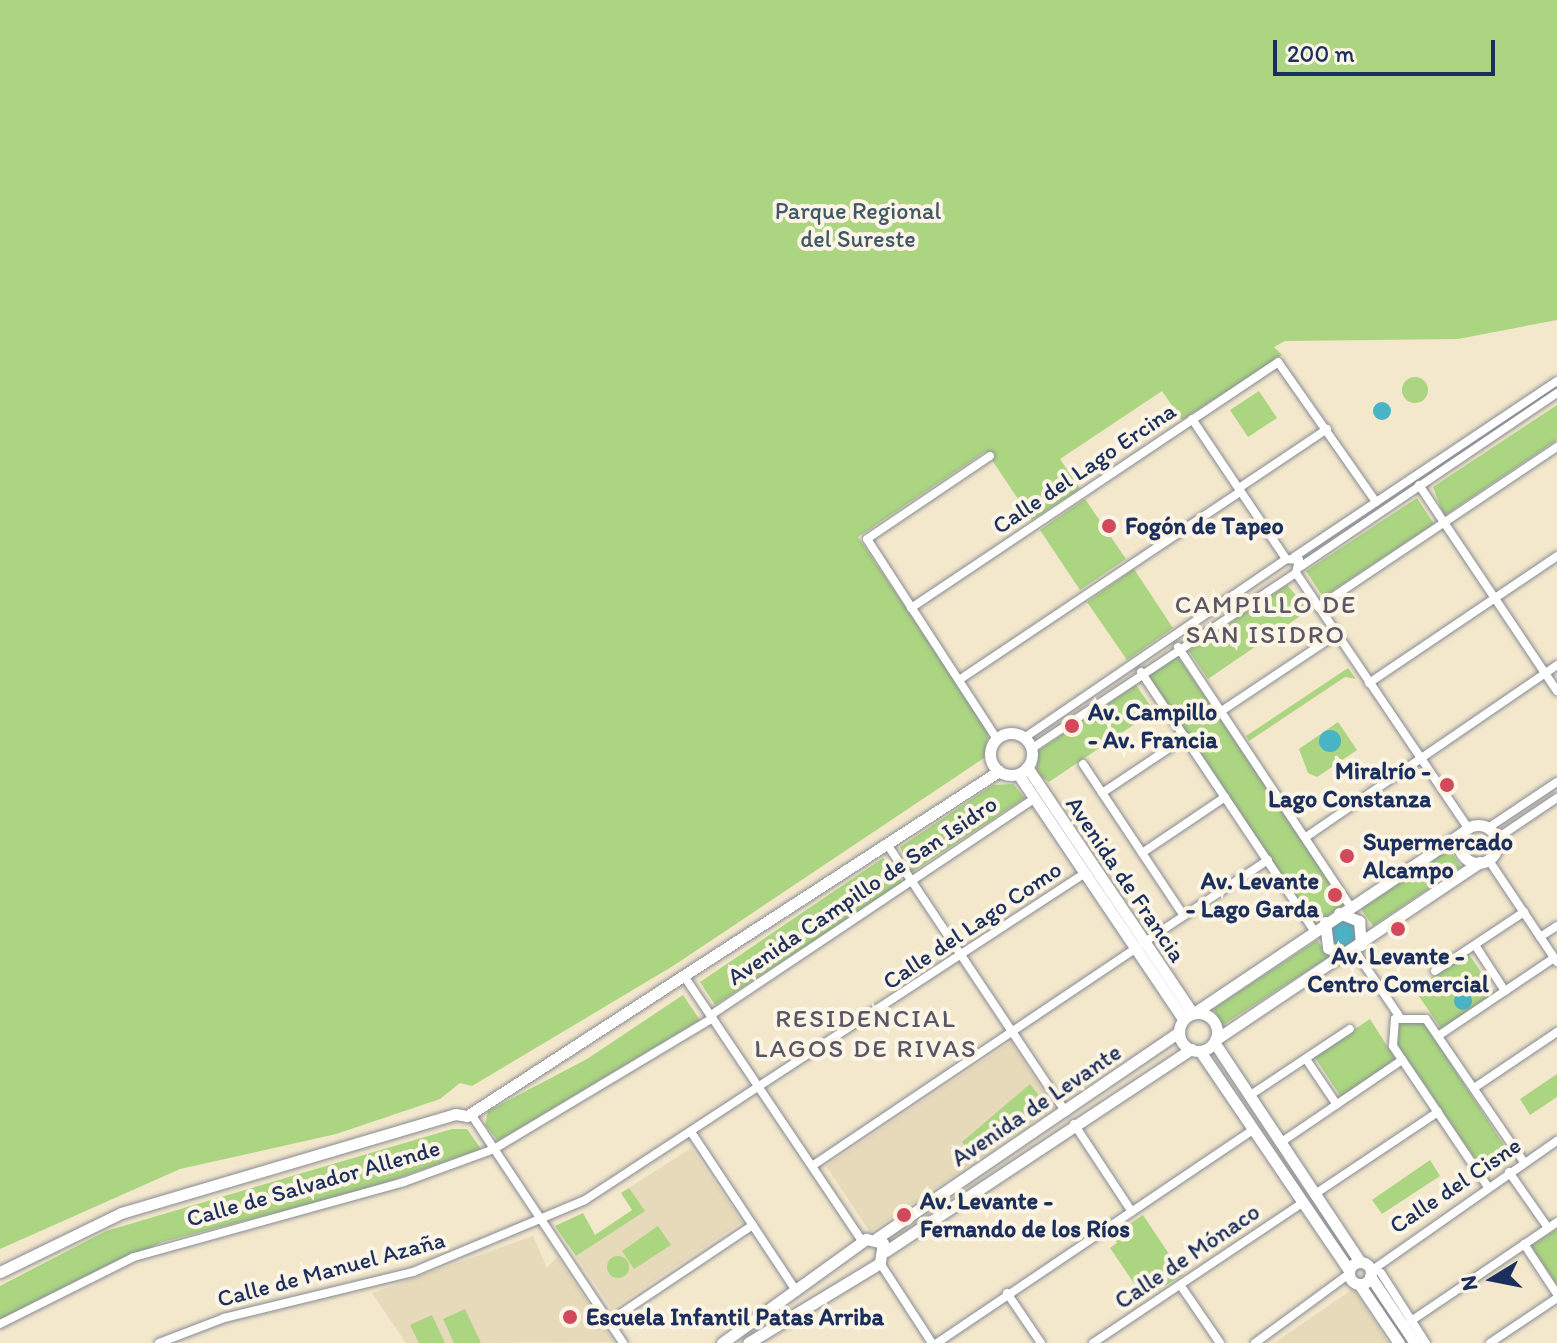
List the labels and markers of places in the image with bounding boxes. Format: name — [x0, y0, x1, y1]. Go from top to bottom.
place label: Fogón de Tapeo — [1125, 512, 1281, 540]
marker: Fogón de Tapeo — [1100, 517, 1118, 535]
place label: Av. Campillo - Av. Francia — [1088, 698, 1217, 754]
marker: Av. Campillo - Av. Francia — [1063, 717, 1081, 735]
place label: Miralrío - Lago Constanza — [1267, 757, 1431, 813]
marker: Miralrío - Lago Constanza — [1438, 776, 1456, 794]
place label: Supermercado Alcampo — [1363, 828, 1513, 884]
marker: Supermercado Alcampo — [1338, 847, 1356, 865]
place label: Av. Levante - Lago Garda — [1186, 867, 1319, 923]
marker: Av. Levante - Lago Garda — [1326, 886, 1344, 904]
marker: Av. Levante - Centro Comercial — [1389, 920, 1407, 938]
place label: Av. Levante - Centro Comercial — [1307, 942, 1489, 998]
place label: Av. Levante - Fernando de los Ríos — [920, 1187, 1130, 1243]
marker: Av. Levante - Fernando de los Ríos — [895, 1206, 913, 1224]
place label: Escuela Infantil Patas Arriba — [586, 1303, 882, 1331]
marker: Escuela Infantil Patas Arriba — [561, 1308, 579, 1326]

